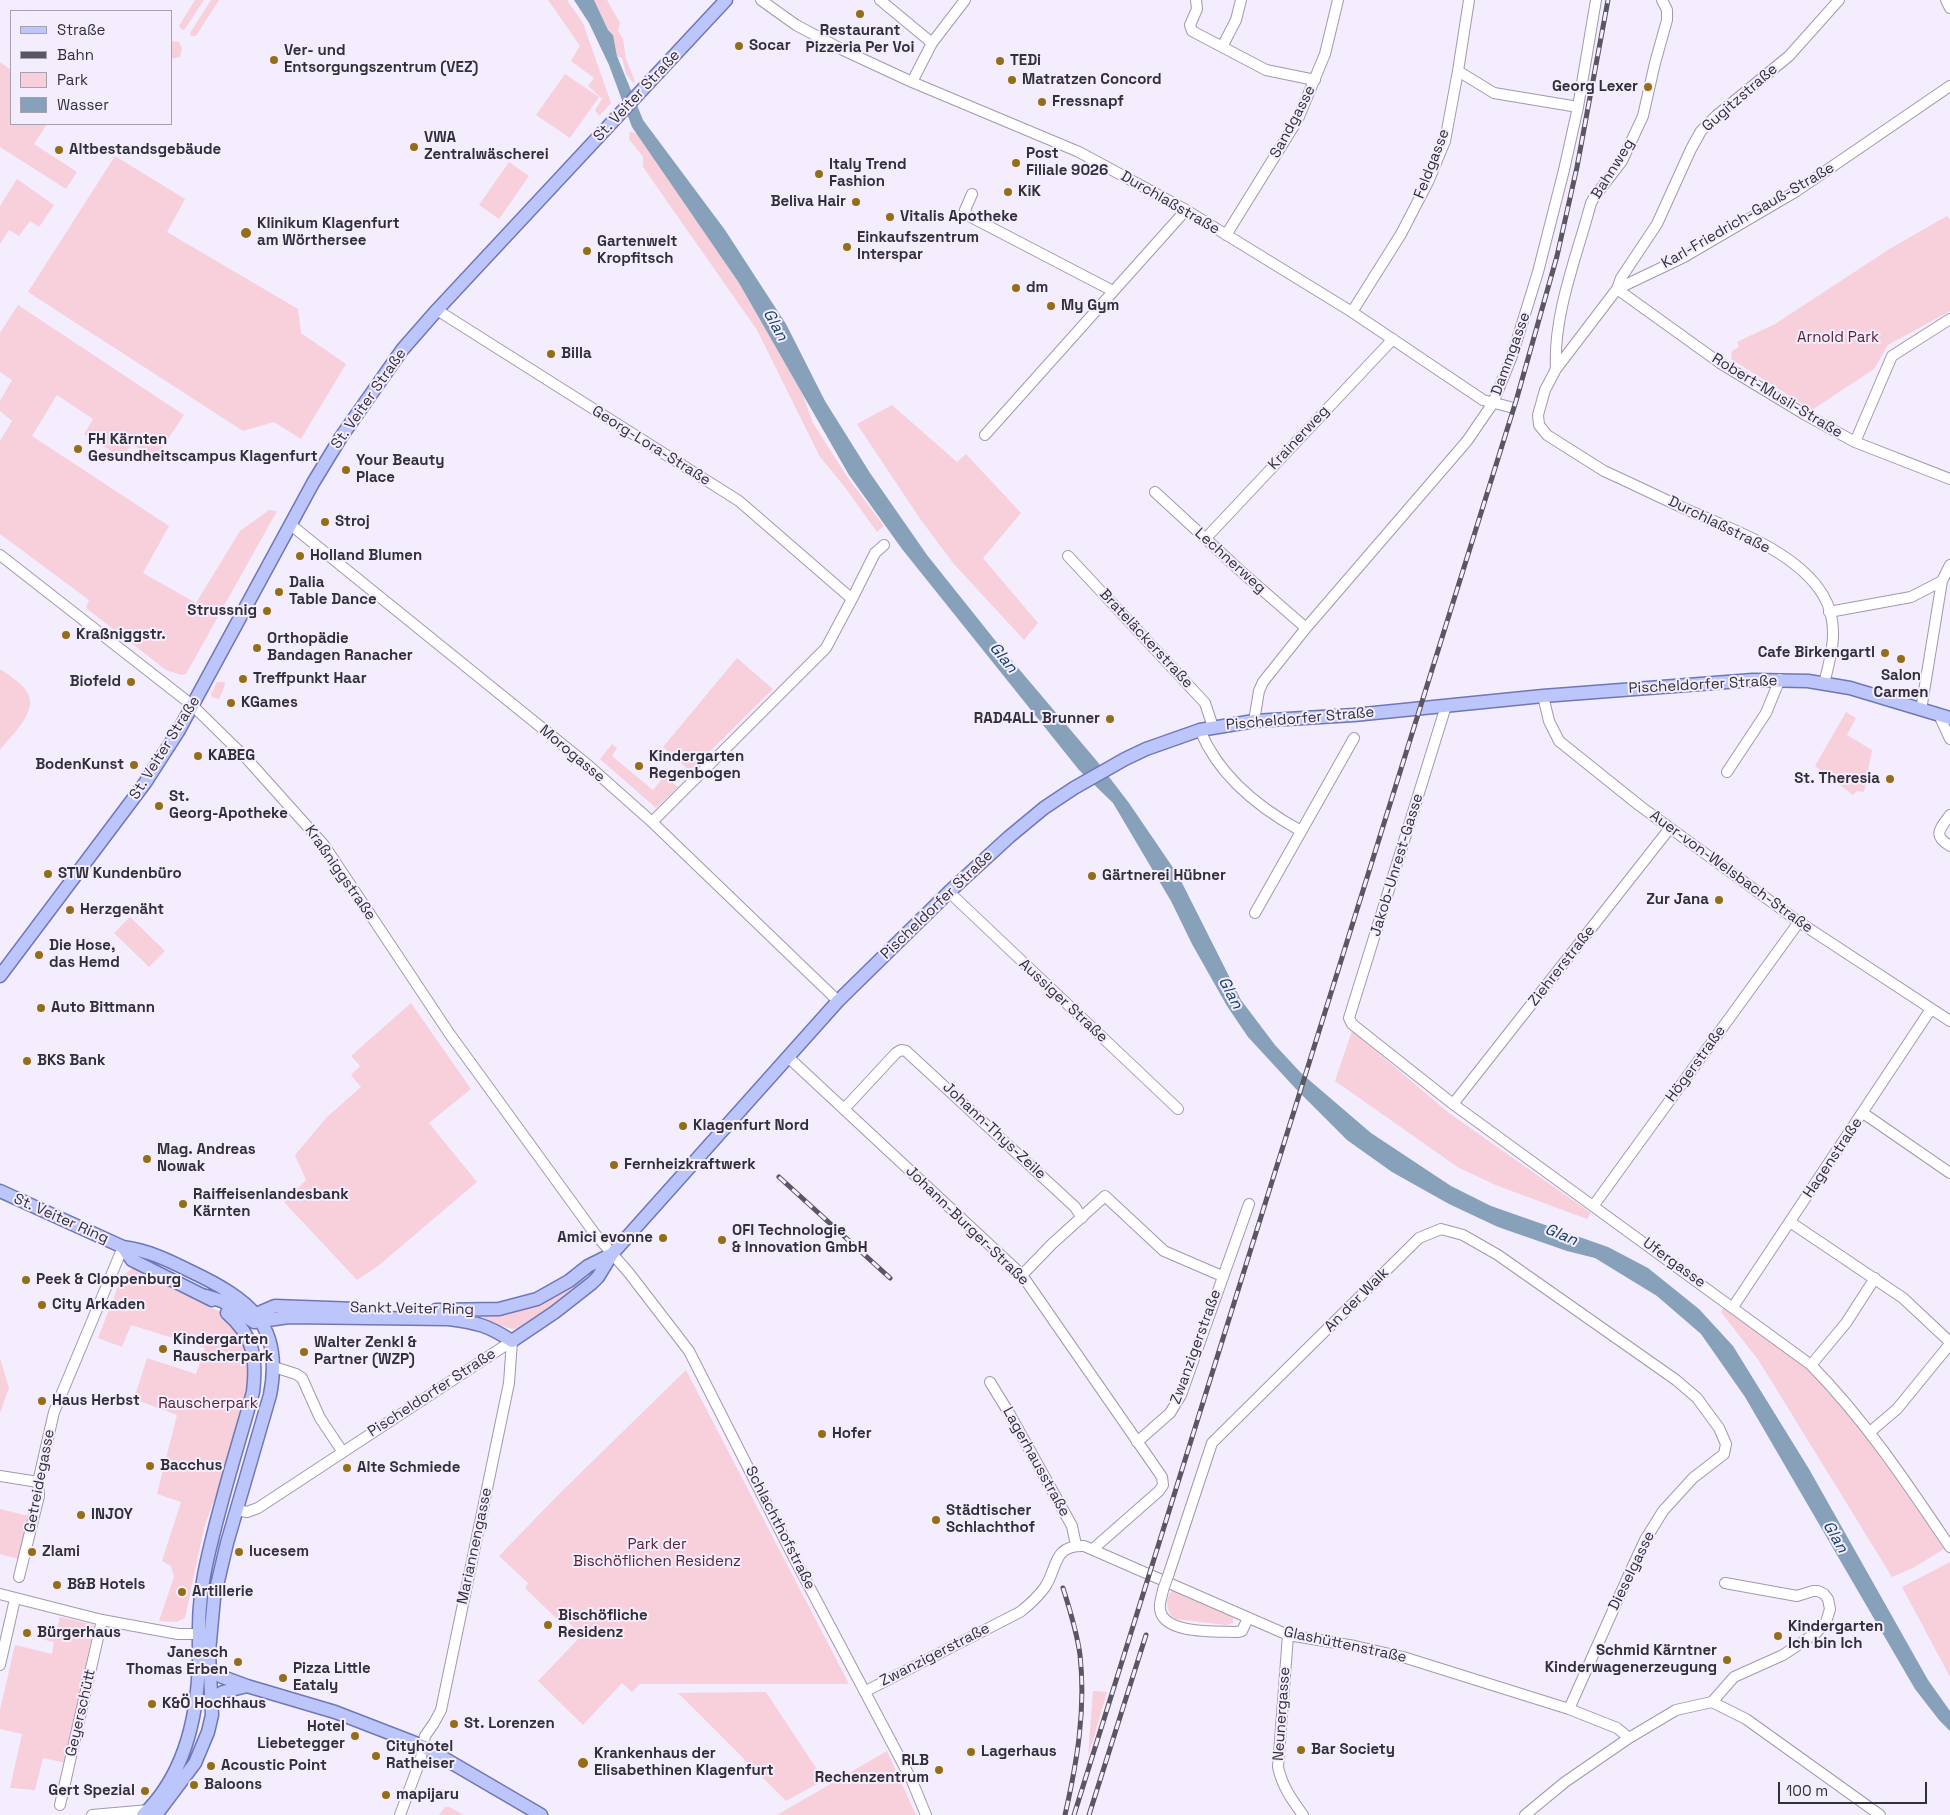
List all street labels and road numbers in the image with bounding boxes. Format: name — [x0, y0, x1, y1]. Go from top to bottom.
street label: St. Veiter Straße — [590, 47, 684, 145]
street label: Gugitzstraße — [1699, 60, 1781, 136]
street label: Sandgasse — [1266, 83, 1320, 161]
street label: Feldgasse — [1410, 127, 1454, 201]
street label: Bahnweg — [1588, 136, 1638, 202]
street label: Karl-Friedrich-Gauß-Straße — [1658, 159, 1838, 273]
street label: Durchlaßstraße — [1117, 167, 1223, 239]
street label: Dammgasse — [1488, 310, 1534, 398]
street label: St. Veiter Straße — [328, 345, 410, 453]
street label: Robert-Musil-Straße — [1708, 350, 1846, 442]
street label: Georg-Lora-Straße — [588, 402, 714, 490]
street label: Krainerweg — [1265, 402, 1333, 474]
street label: Durchlaßstraße — [1665, 493, 1773, 557]
street label: Lechnerweg — [1191, 524, 1269, 598]
street label: Brateläckerstraße — [1095, 586, 1197, 692]
street label: Pischeldorfer Straße — [1628, 672, 1778, 698]
street label: St. Veiter Straße — [126, 693, 204, 803]
street label: Pischeldorfer Straße — [1225, 704, 1375, 734]
street label: Morogasse — [536, 721, 608, 787]
street label: Jakob-Unrest-Gasse — [1367, 791, 1427, 939]
street label: Auer-von-Welsbach-Straße — [1646, 807, 1816, 937]
street label: Kraßniggstraße — [301, 822, 379, 924]
street label: Pischeldorfer Straße — [877, 847, 997, 963]
street label: Ziehrerstraße — [1525, 922, 1599, 1010]
street label: Aussiger Straße — [1015, 955, 1111, 1047]
street label: Högerstraße — [1662, 1022, 1730, 1106]
street label: Johann-Thys-Zeile — [939, 1079, 1049, 1183]
street label: Hagenstraße — [1800, 1114, 1866, 1202]
street label: Johann-Burger-Straße — [902, 1162, 1032, 1290]
street label: St. Veiter Ring — [11, 1190, 111, 1248]
street label: Ufergasse — [1639, 1234, 1709, 1292]
street label: An der Walk — [1321, 1264, 1393, 1336]
street label: Zwanzigerstraße — [1167, 1287, 1225, 1407]
street label: Sankt Veiter Ring — [350, 1299, 474, 1319]
street label: Pischeldorfer Straße — [365, 1345, 499, 1441]
street label: Lagerhausstraße — [998, 1404, 1074, 1520]
street label: Getreidegasse — [21, 1428, 59, 1534]
street label: Schlachthofstraße — [741, 1463, 819, 1593]
street label: Mariannengasse — [454, 1486, 496, 1606]
street label: Dieselgasse — [1605, 1528, 1659, 1614]
street label: Zwanzigerstraße — [877, 1620, 993, 1690]
street label: Glashüttenstraße — [1282, 1623, 1408, 1667]
street label: Neunergasse — [1270, 1666, 1294, 1762]
street label: Geyerschütt — [62, 1668, 100, 1758]

